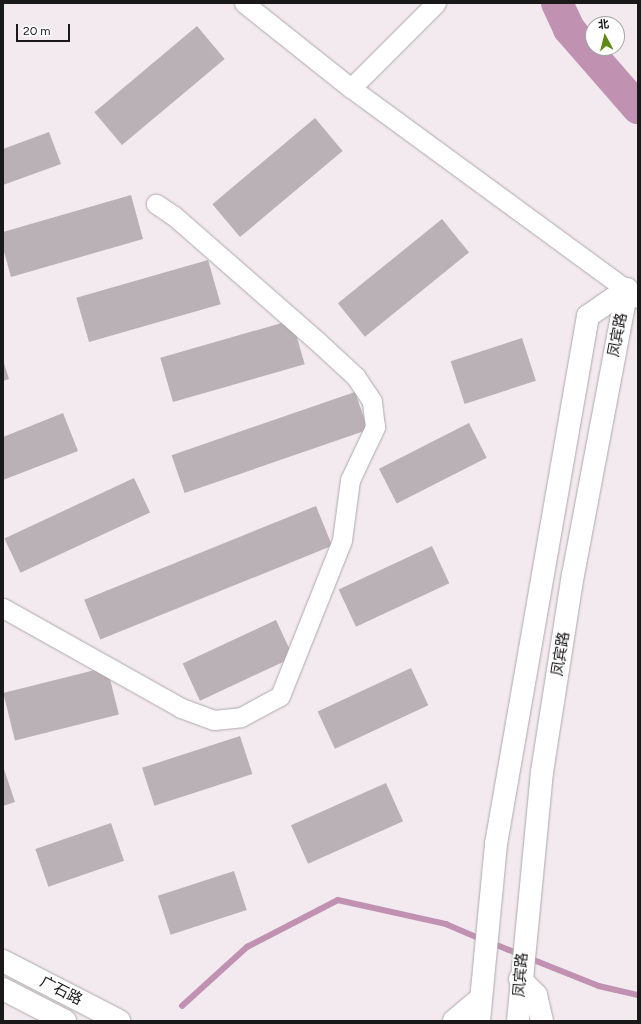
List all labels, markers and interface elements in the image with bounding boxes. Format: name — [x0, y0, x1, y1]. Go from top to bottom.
scale bar — [18, 16, 72, 42]
north arrow — [585, 16, 625, 56]
text: 北 — [597, 17, 610, 32]
text: 20 m — [23, 24, 51, 38]
street label: 凤宾路 — [605, 311, 631, 359]
street label: 凤宾路 — [549, 630, 573, 678]
street label: 凤宾路 — [510, 952, 532, 998]
street label: 广石路 — [37, 973, 85, 1009]

